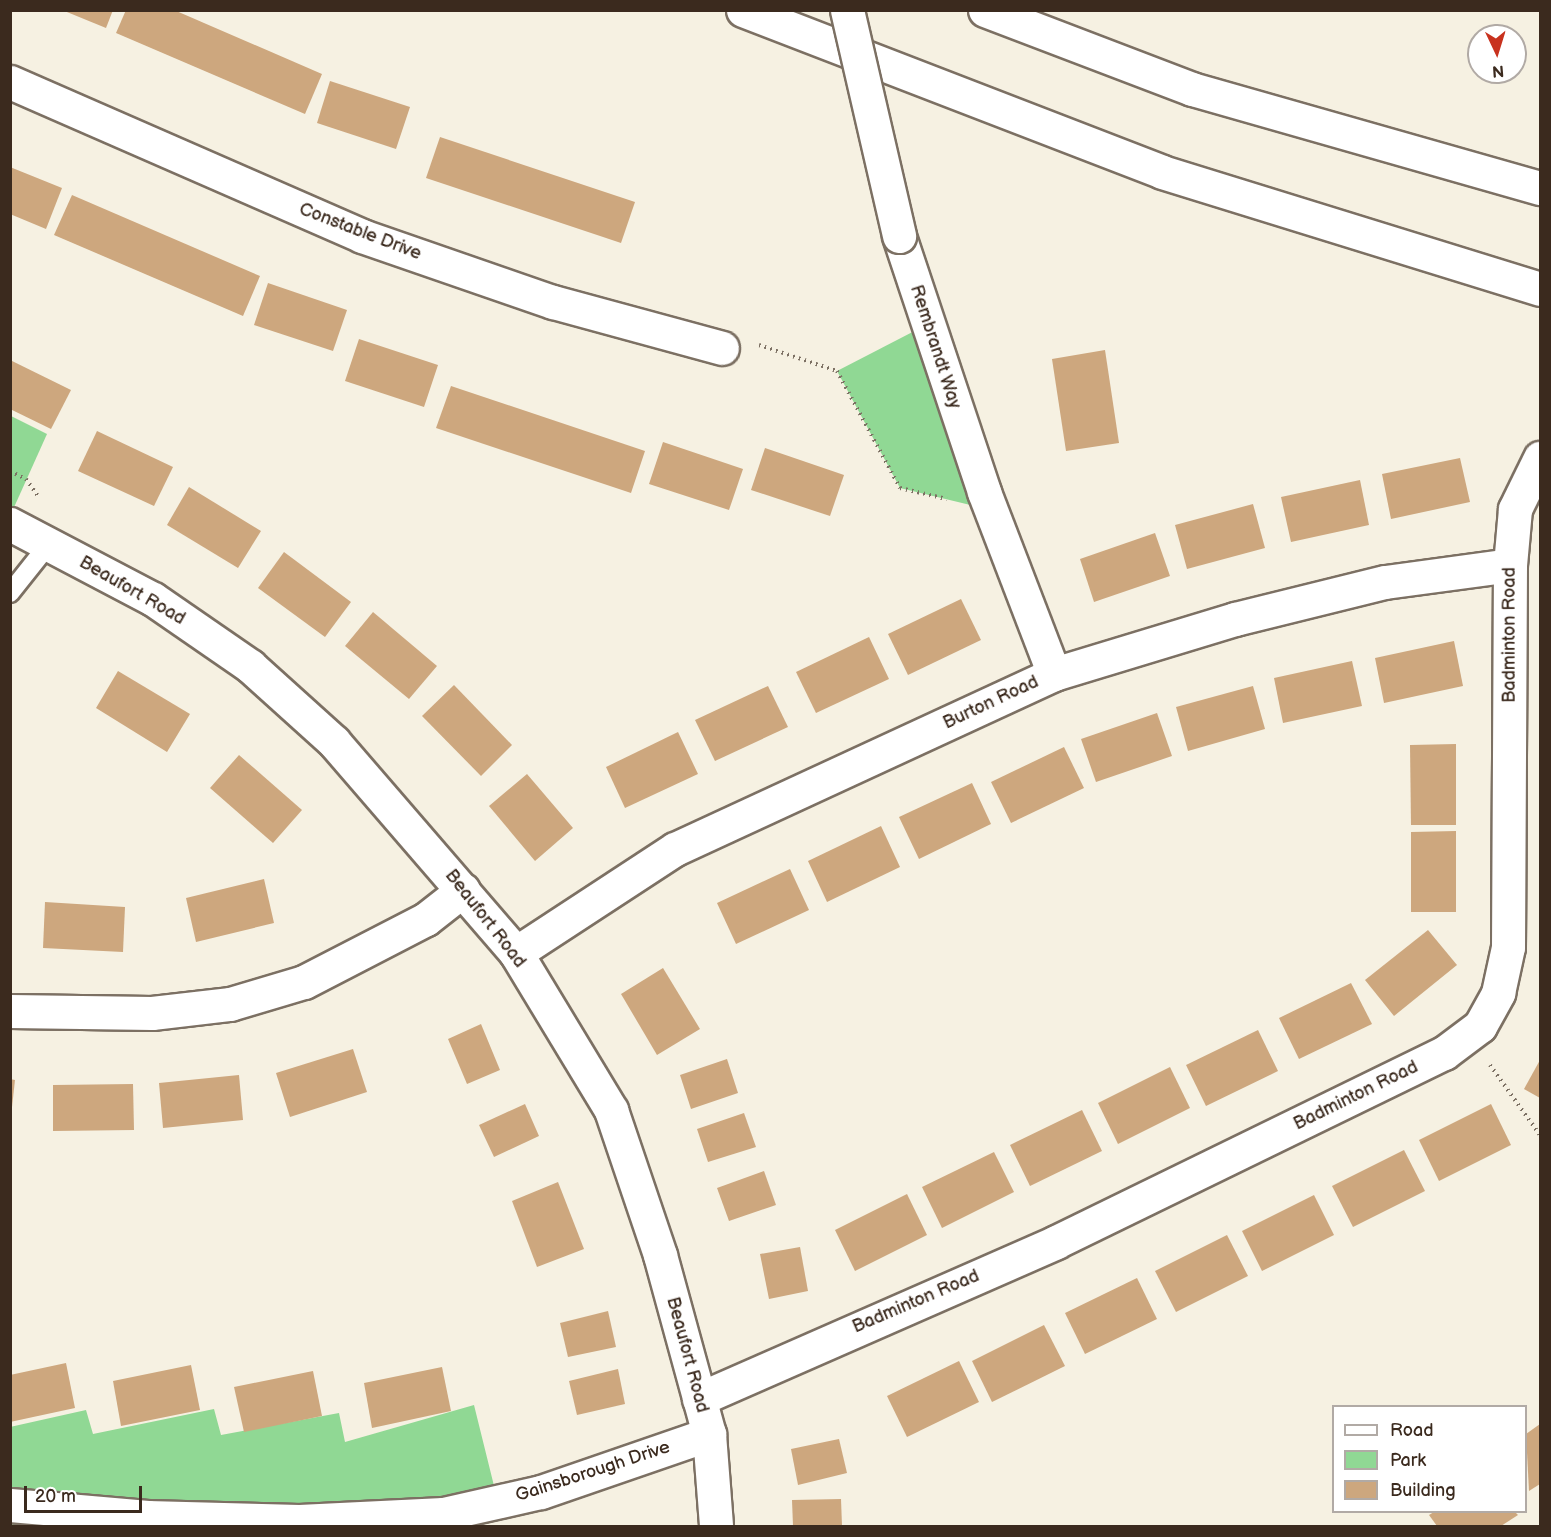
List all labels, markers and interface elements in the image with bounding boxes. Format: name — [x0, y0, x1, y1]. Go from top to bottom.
north arrow — [1467, 24, 1527, 84]
text: N — [1491, 61, 1505, 80]
street label: Constable Drive — [296, 199, 424, 265]
street label: Rembrandt Way — [905, 282, 965, 412]
street label: Beaufort Road — [75, 552, 189, 630]
street label: Badminton Road — [1499, 567, 1521, 703]
street label: Burton Road — [940, 671, 1042, 735]
street label: Beaufort Road — [440, 865, 530, 973]
street label: Badminton Road — [1290, 1057, 1422, 1135]
street label: Badminton Road — [849, 1266, 983, 1338]
street label: Beaufort Road — [661, 1295, 713, 1415]
legend — [1332, 1405, 1527, 1513]
text: Road — [1390, 1420, 1434, 1441]
street label: Gainsborough Drive — [513, 1437, 673, 1507]
text: Park — [1390, 1450, 1426, 1471]
scale bar — [27, 1474, 146, 1512]
text: Building — [1390, 1480, 1456, 1501]
text: 20 m — [35, 1486, 76, 1507]

